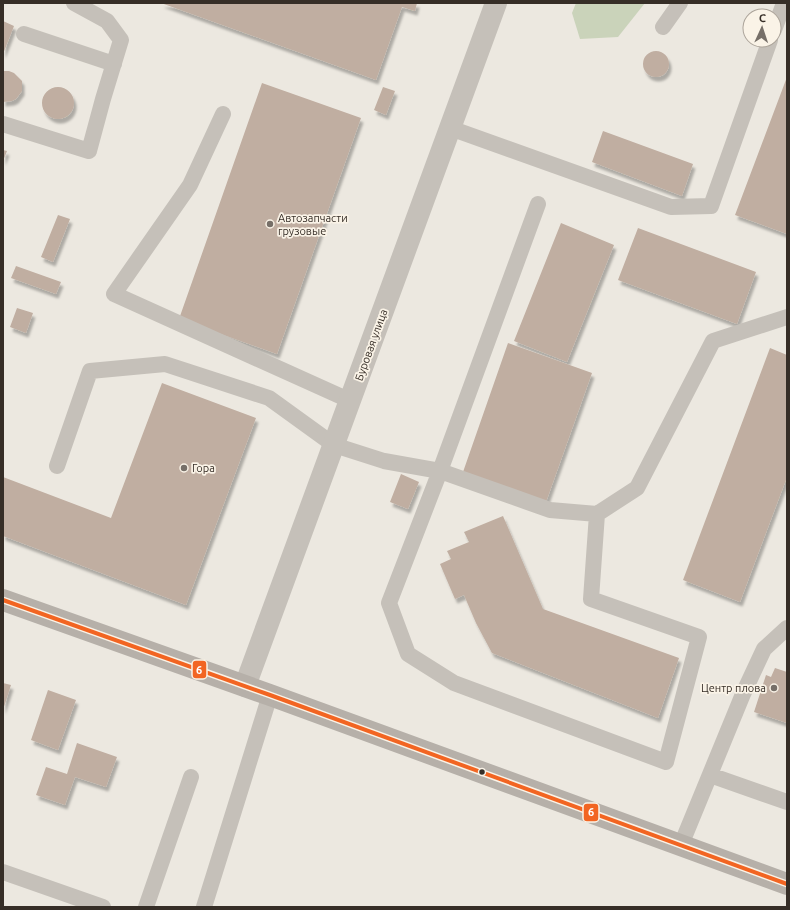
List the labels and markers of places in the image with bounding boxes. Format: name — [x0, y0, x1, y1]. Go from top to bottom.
place label: Автозапчасти грузовые — [278, 212, 348, 237]
marker: Автозапчасти грузовые — [265, 219, 275, 229]
place label: Гора — [192, 462, 215, 474]
marker: Гора — [179, 463, 189, 473]
place label: Центр плова — [701, 682, 766, 694]
marker: Центр плова — [769, 683, 779, 693]
unlabelled marker — [477, 767, 487, 777]

